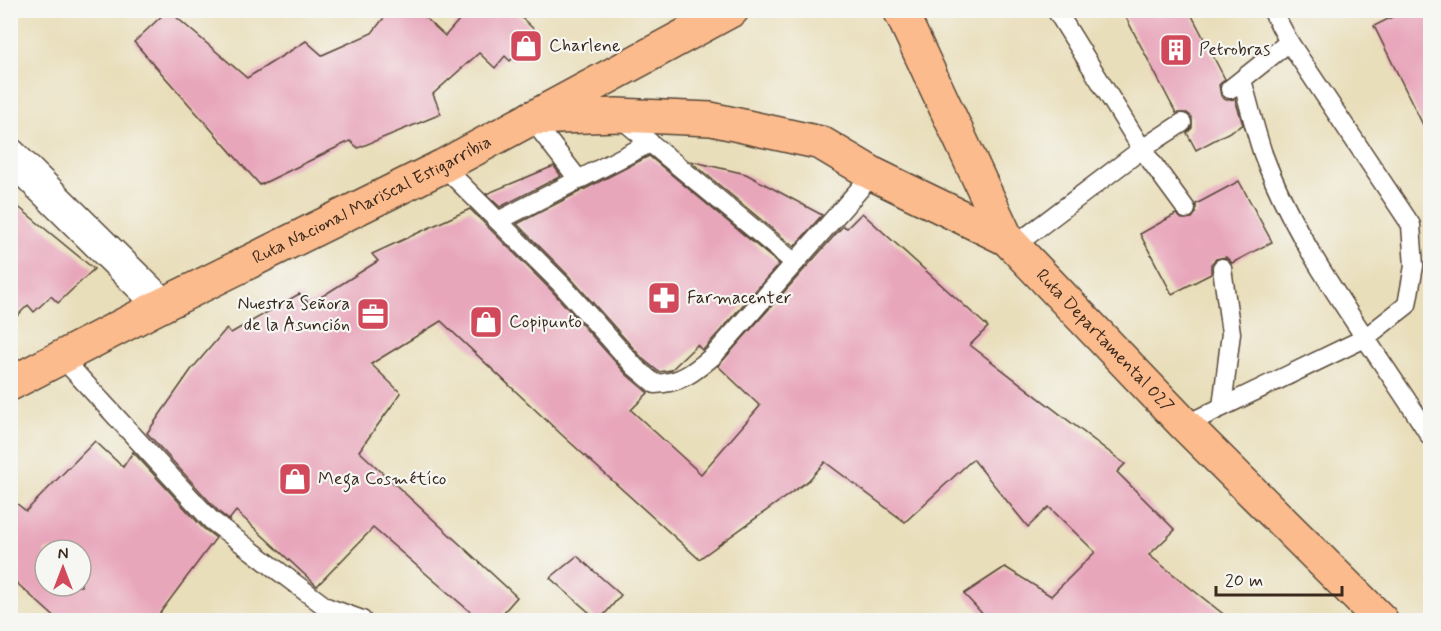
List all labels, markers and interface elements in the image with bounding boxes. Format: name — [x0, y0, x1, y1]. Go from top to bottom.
shop icon: Charlene — [508, 28, 544, 64]
building icon: Petrobras — [1158, 32, 1194, 68]
place label: Charlene — [549, 34, 621, 58]
place label: Petrobras — [1199, 38, 1270, 62]
street label: Ruta Nacional Mariscal Estigarribia — [248, 130, 496, 270]
street label: Ruta Departamental 027 — [1030, 264, 1179, 418]
pharmacy icon: Farmacenter — [646, 280, 682, 316]
place label: Farmacenter — [687, 286, 792, 310]
place label: Nuestra Señora de la Asunción — [237, 292, 350, 337]
office icon: Nuestra Señora de la Asunción — [355, 296, 391, 332]
shop icon: Copipunto — [468, 304, 504, 340]
place label: Copipunto — [509, 310, 582, 334]
shop icon: Mega Cosmétíco — [277, 461, 313, 497]
place label: Mega Cosmétíco — [318, 467, 446, 493]
north arrow — [33, 538, 93, 598]
text: N — [58, 544, 68, 565]
scale bar — [1216, 559, 1342, 597]
text: 20 m — [1225, 569, 1263, 593]

